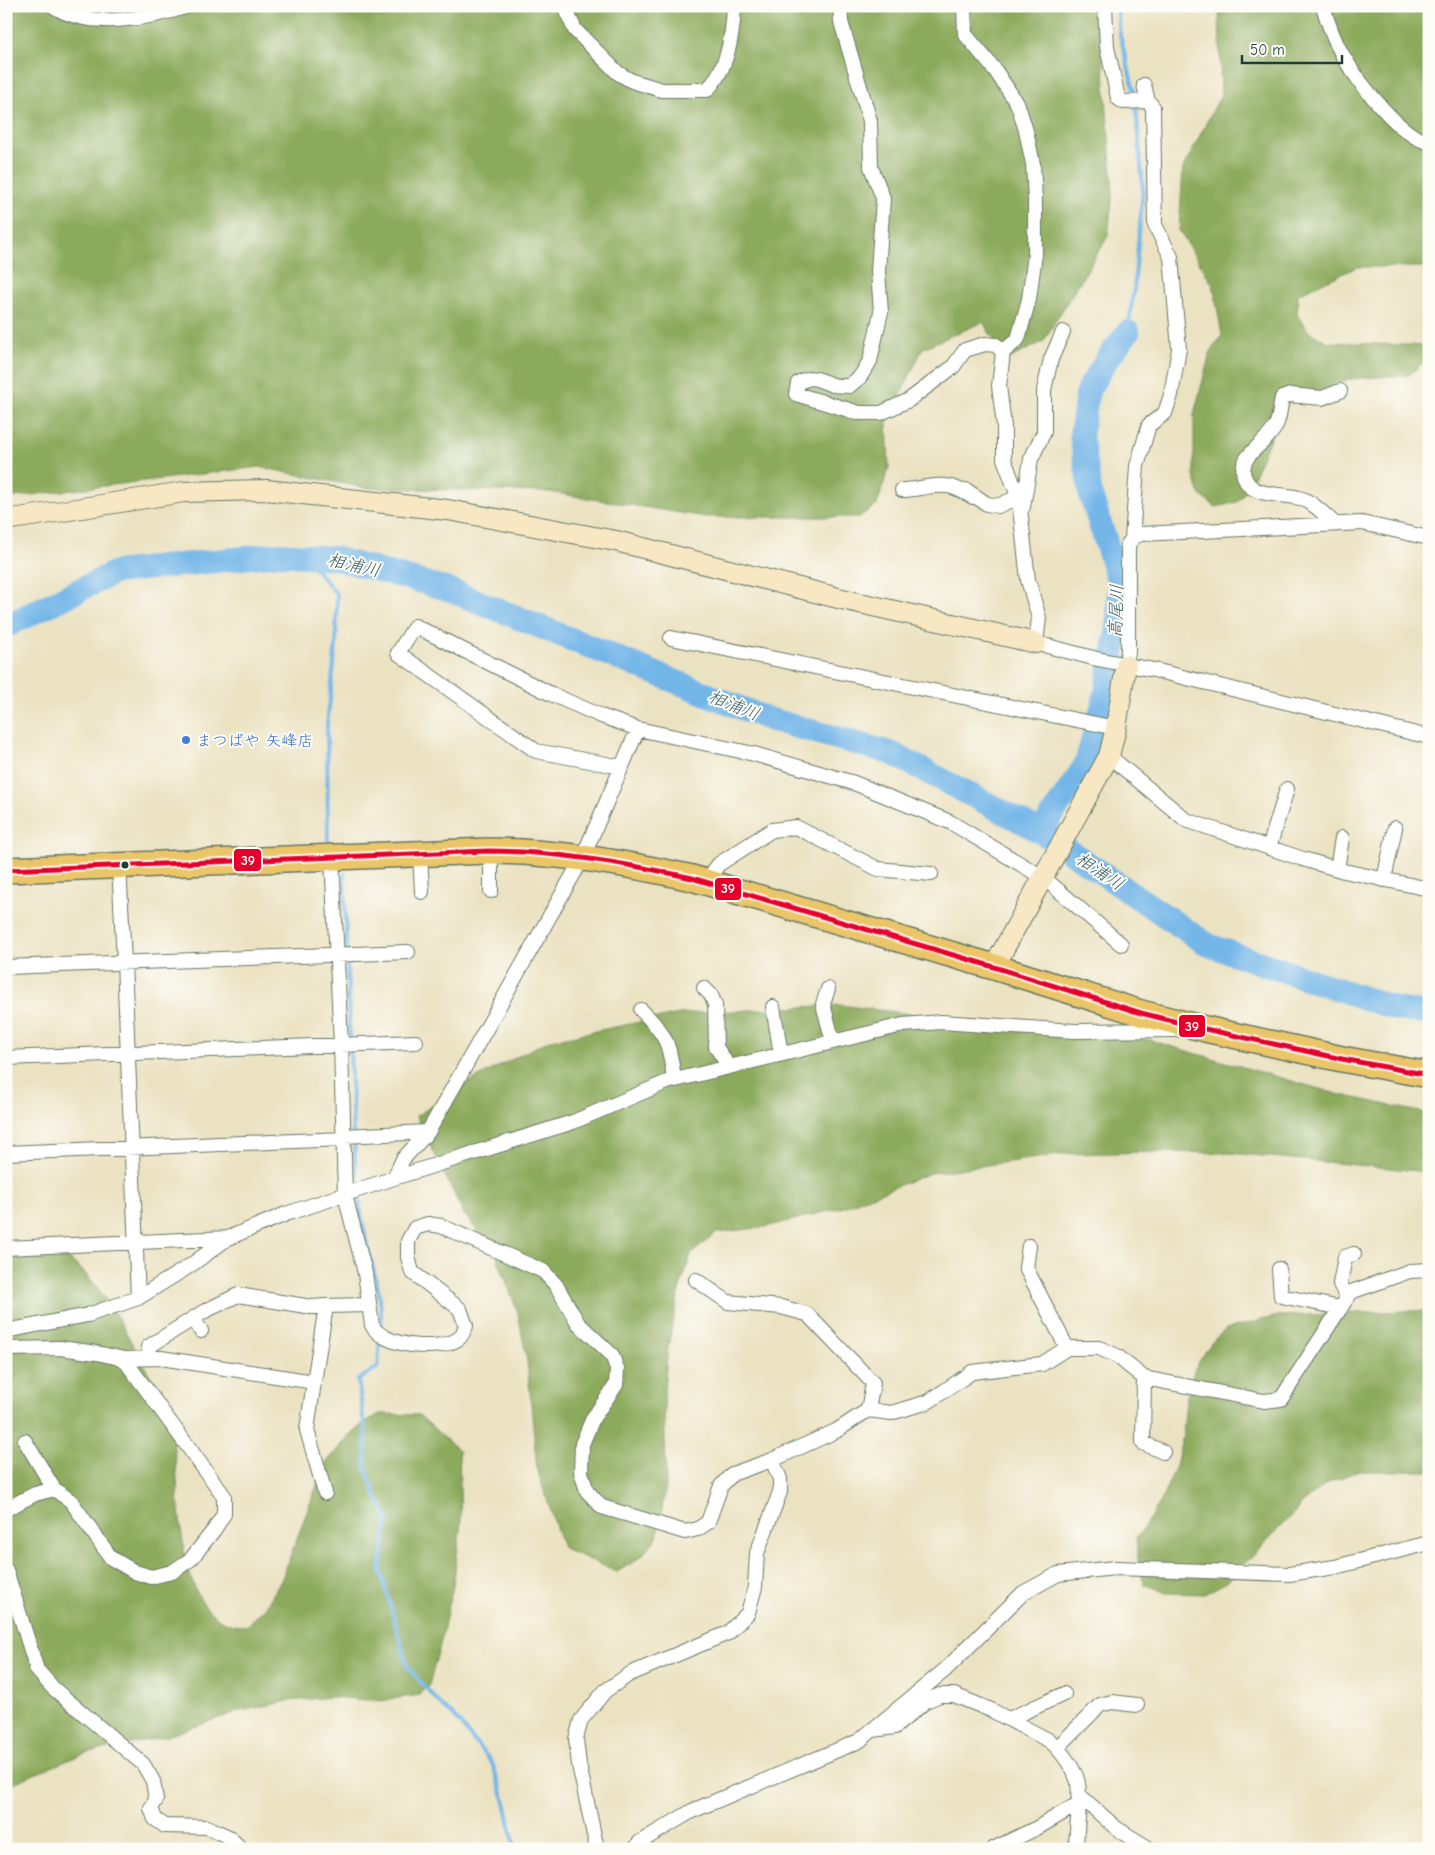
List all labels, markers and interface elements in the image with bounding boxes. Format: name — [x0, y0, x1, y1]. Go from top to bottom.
scale bar — [1242, 32, 1342, 64]
text: 50 m — [1250, 41, 1285, 59]
water label: 相浦川 — [325, 549, 383, 582]
water label: 高尾川 — [1105, 584, 1128, 638]
water label: 相浦川 — [705, 686, 763, 725]
place label: まつばや 矢峰店 — [196, 732, 313, 750]
marker: まつばや 矢峰店 — [180, 734, 192, 746]
line badge: 39 — [233, 848, 262, 872]
water label: 相浦川 — [1071, 848, 1128, 895]
text: 39 — [241, 852, 255, 869]
unlabelled marker — [120, 860, 130, 870]
line badge: 39 — [714, 877, 742, 901]
text: 39 — [721, 880, 735, 897]
line badge: 39 — [1178, 1014, 1206, 1038]
text: 39 — [1185, 1018, 1199, 1035]

